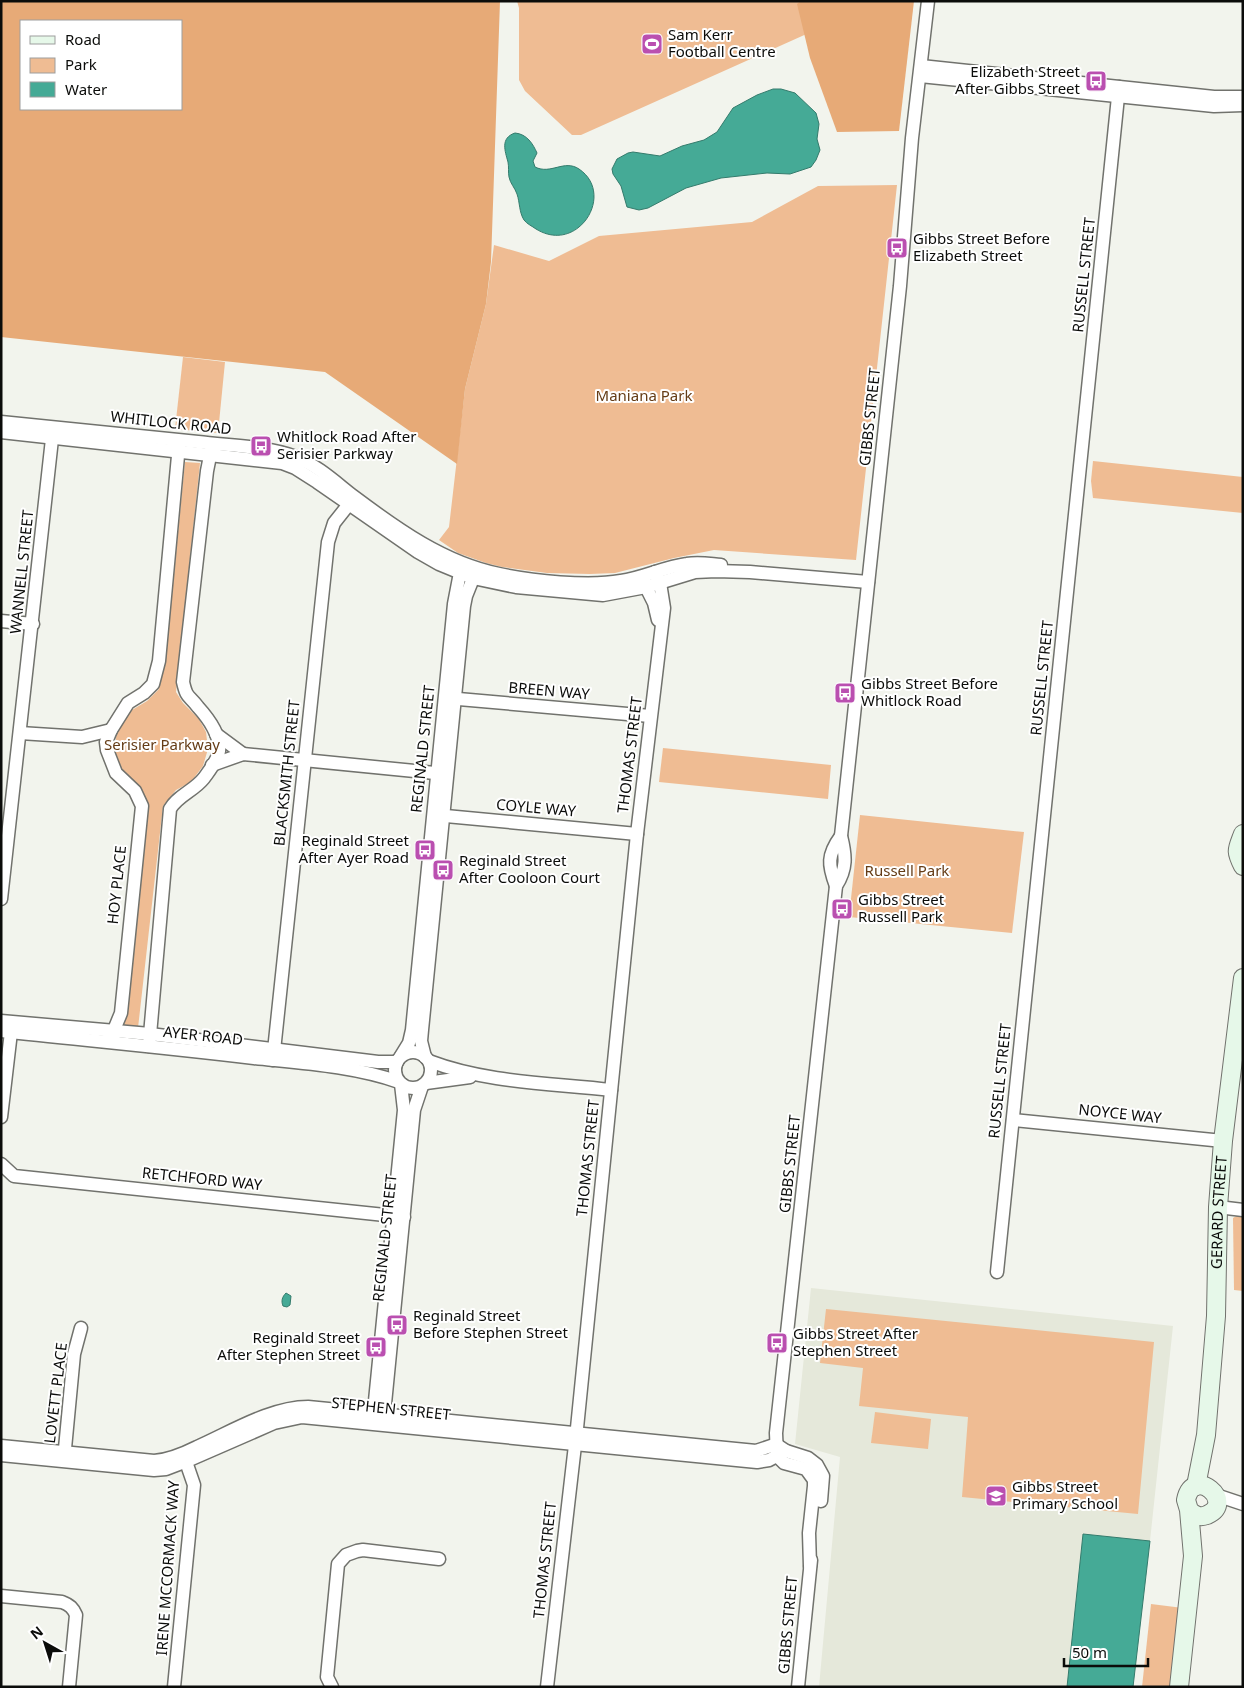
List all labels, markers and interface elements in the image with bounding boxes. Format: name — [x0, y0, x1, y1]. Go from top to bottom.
legend — [20, 20, 182, 110]
place label: Sam Kerr Football Centre — [668, 24, 776, 61]
text: Road — [65, 29, 101, 49]
sports icon: Sam Kerr Football Centre — [640, 32, 664, 56]
text: Park — [65, 54, 97, 74]
place label: Elizabeth Street After Gibbs Street — [955, 61, 1081, 98]
bus stop icon: Elizabeth Street After Gibbs Street — [1084, 69, 1108, 93]
text: Water — [65, 79, 107, 99]
street label: RUSSELL STREET — [1067, 216, 1099, 333]
place label: Gibbs Street Before Elizabeth Street — [913, 228, 1050, 265]
bus stop icon: Gibbs Street Before Elizabeth Street — [885, 236, 909, 260]
street label: GIBBS STREET — [854, 366, 884, 467]
park label: Maniana Park — [596, 385, 692, 405]
street label: WHITLOCK ROAD — [110, 406, 233, 438]
place label: Whitlock Road After Serisier Parkway — [277, 426, 416, 463]
bus stop icon: Whitlock Road After Serisier Parkway — [249, 434, 273, 458]
street label: WANNELL STREET — [5, 508, 38, 635]
street label: RUSSELL STREET — [1025, 619, 1057, 736]
place label: Gibbs Street Before Whitlock Road — [861, 673, 998, 710]
street label: BREEN WAY — [508, 676, 591, 704]
bus stop icon: Gibbs Street Before Whitlock Road — [833, 681, 857, 705]
street label: REGINALD STREET — [405, 683, 439, 814]
street label: THOMAS STREET — [612, 695, 646, 814]
street label: BLACKSMITH STREET — [268, 698, 304, 847]
park label: Serisier Parkway — [104, 734, 220, 754]
street label: COYLE WAY — [495, 794, 577, 820]
place label: Reginald Street After Ayer Road — [298, 830, 410, 867]
bus stop icon: Reginald Street After Ayer Road — [413, 838, 437, 862]
street label: HOY PLACE — [102, 845, 130, 925]
place label: Reginald Street After Cooloon Court — [459, 850, 601, 887]
bus stop icon: Reginald Street After Cooloon Court — [431, 858, 455, 882]
park label: Russell Park — [865, 860, 949, 880]
place label: Gibbs Street Russell Park — [858, 889, 945, 926]
bus stop icon: Gibbs Street Russell Park — [830, 897, 854, 921]
street label: AYER ROAD — [162, 1021, 244, 1049]
street label: RUSSELL STREET — [983, 1022, 1015, 1139]
street label: THOMAS STREET — [571, 1098, 603, 1217]
street label: NOYCE WAY — [1078, 1099, 1163, 1127]
street label: GIBBS STREET — [774, 1113, 804, 1214]
street label: GERARD STREET — [1206, 1154, 1231, 1269]
street label: RETCHFORD WAY — [141, 1162, 264, 1194]
street label: REGINALD STREET — [367, 1172, 401, 1303]
place label: Reginald Street Before Stephen Street — [413, 1305, 568, 1342]
bus stop icon: Reginald Street Before Stephen Street — [385, 1313, 409, 1337]
place label: Gibbs Street After Stephen Street — [793, 1323, 918, 1360]
place label: Reginald Street After Stephen Street — [217, 1327, 361, 1364]
bus stop icon: Gibbs Street After Stephen Street — [765, 1331, 789, 1355]
bus stop icon: Reginald Street After Stephen Street — [364, 1335, 388, 1359]
street label: LOVETT PLACE — [39, 1341, 71, 1444]
street label: STEPHEN STREET — [331, 1392, 452, 1424]
place label: Gibbs Street Primary School — [1012, 1476, 1118, 1513]
street label: IRENE MCCORMACK WAY — [151, 1479, 183, 1656]
school or university icon: Gibbs Street Primary School — [984, 1484, 1008, 1508]
street label: THOMAS STREET — [528, 1500, 560, 1619]
street label: GIBBS STREET — [773, 1574, 801, 1675]
north arrow — [20, 1618, 70, 1668]
text: N — [26, 1622, 47, 1643]
scale bar — [1064, 1636, 1148, 1668]
text: 50 m — [1072, 1642, 1107, 1662]

